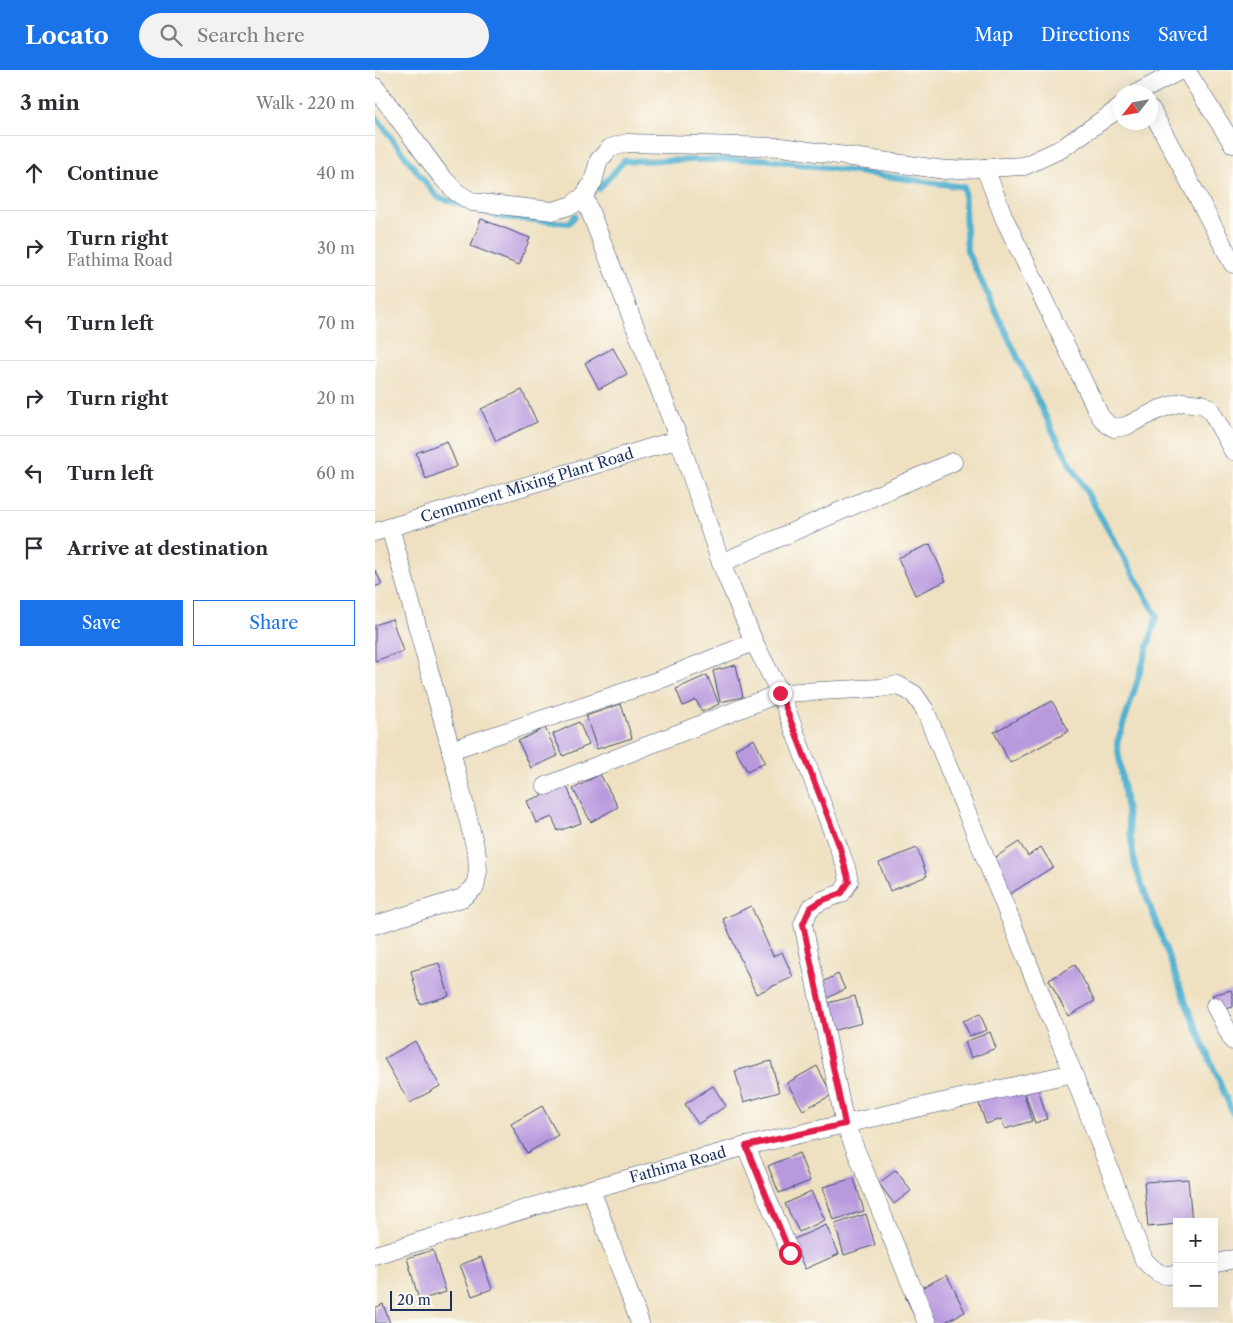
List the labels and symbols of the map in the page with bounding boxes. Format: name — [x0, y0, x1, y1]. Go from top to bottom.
north arrow — [1113, 85, 1158, 130]
street label: Cemmment Mixing Plant Road — [418, 444, 636, 526]
route end — [769, 682, 792, 705]
street label: Fathima Road — [627, 1142, 728, 1187]
route start — [779, 1242, 802, 1265]
scale bar — [390, 1288, 453, 1311]

